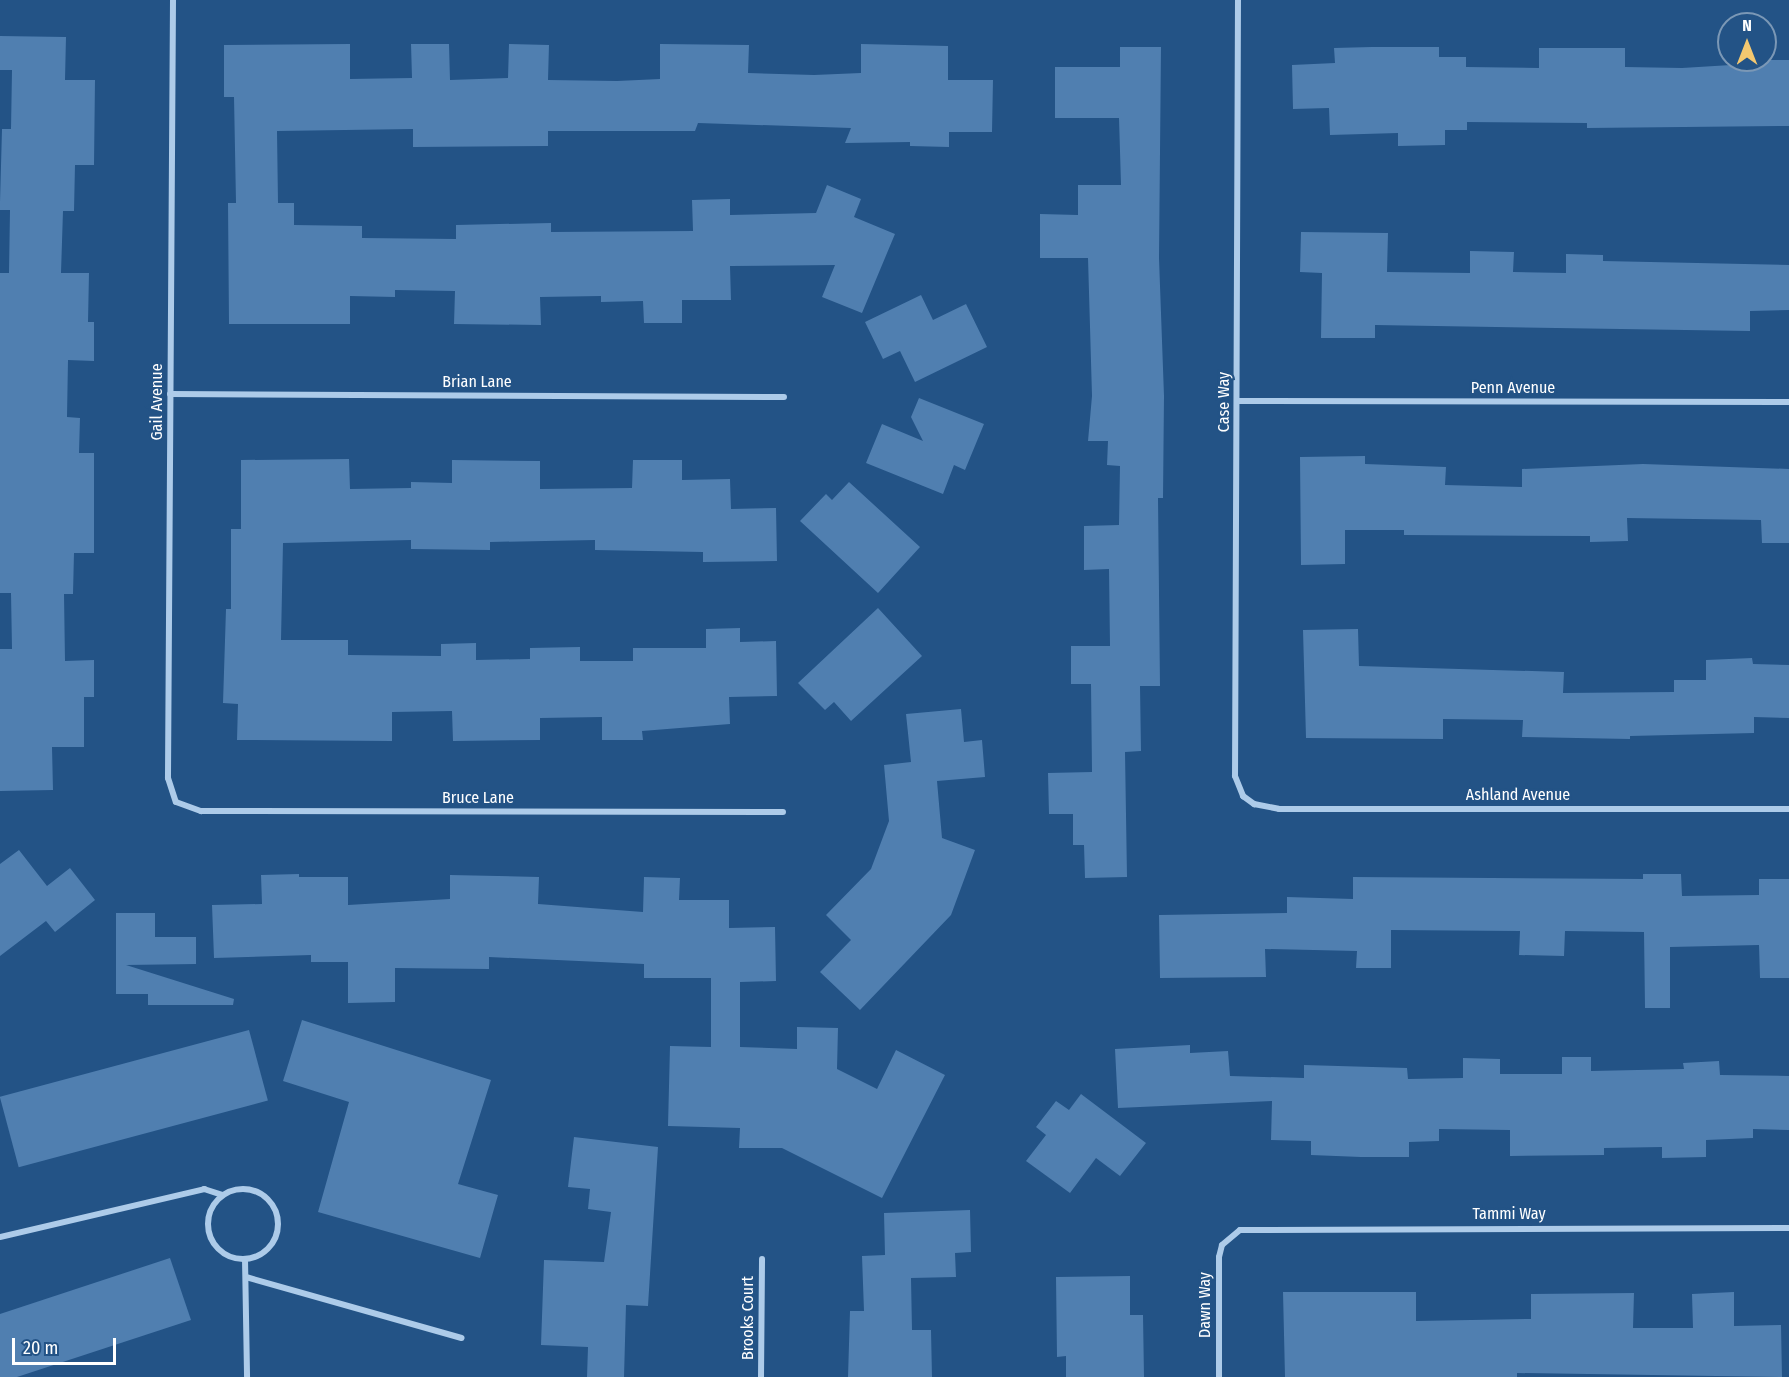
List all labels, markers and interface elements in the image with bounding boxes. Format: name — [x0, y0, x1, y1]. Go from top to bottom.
north arrow — [1717, 12, 1777, 72]
text: N — [1742, 16, 1752, 35]
street label: Gail Avenue — [147, 363, 167, 441]
street label: Brian Lane — [442, 372, 512, 392]
street label: Case Way — [1214, 372, 1234, 432]
street label: Penn Avenue — [1471, 378, 1555, 398]
street label: Ashland Avenue — [1466, 785, 1570, 805]
street label: Bruce Lane — [442, 788, 514, 808]
street label: Tammi Way — [1472, 1204, 1546, 1224]
street label: Dawn Way — [1195, 1272, 1215, 1338]
street label: Brooks Court — [738, 1276, 758, 1360]
scale bar — [15, 1326, 118, 1364]
text: 20 m — [23, 1337, 58, 1359]

